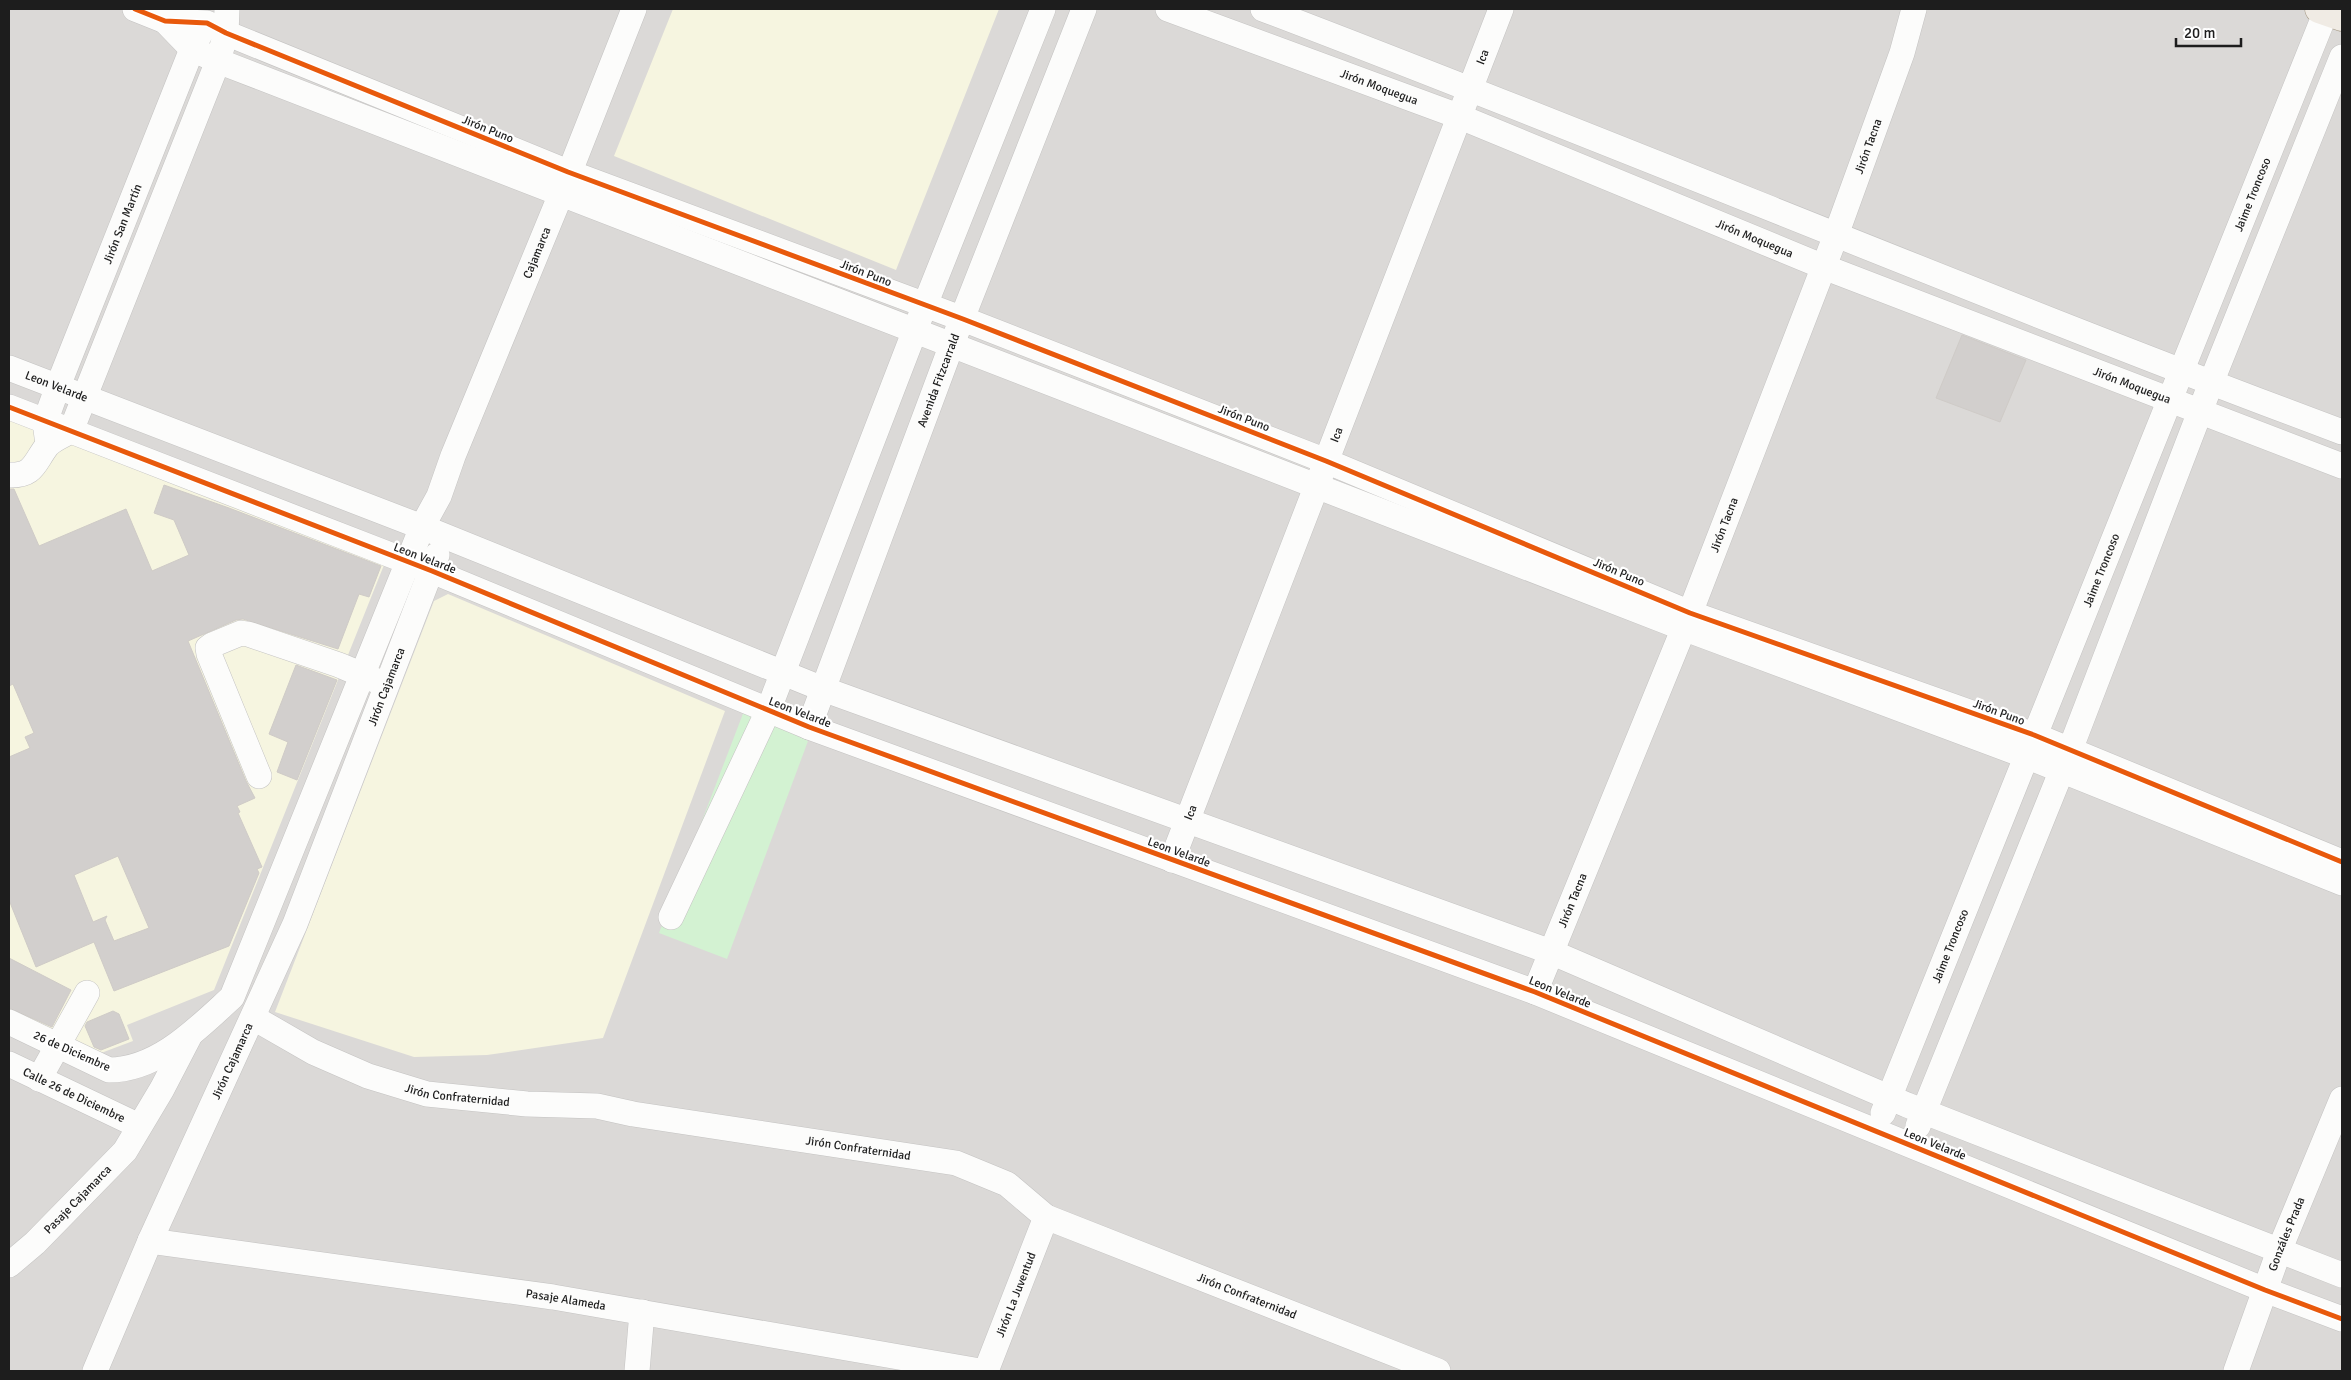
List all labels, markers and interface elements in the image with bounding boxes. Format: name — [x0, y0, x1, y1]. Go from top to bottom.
scale bar — [2176, 15, 2241, 47]
text: 20 m — [2184, 24, 2215, 42]
street label: Ica — [1473, 47, 1493, 67]
street label: Jirón Moquegua — [1338, 66, 1420, 109]
street label: Jirón Puno — [460, 112, 516, 147]
street label: Jirón Tacna — [1852, 117, 1886, 176]
street label: Jaime Troncoso — [2231, 156, 2274, 234]
street label: Jirón San Martín — [100, 182, 146, 266]
street label: Jirón Moquegua — [1714, 216, 1795, 261]
street label: Cajamarca — [520, 225, 555, 281]
street label: Jirón Puno — [838, 257, 894, 290]
street label: Avenida Fitzcarrald — [915, 332, 963, 429]
street label: Jirón Moquegua — [2091, 364, 2173, 408]
street label: Leon Velarde — [23, 368, 90, 406]
street label: Jirón Puno — [1216, 402, 1272, 435]
street label: Ica — [1327, 425, 1347, 445]
street label: Jirón Tacna — [1707, 495, 1742, 555]
street label: Jaime Troncoso — [2080, 531, 2123, 610]
street label: Leon Velarde — [391, 540, 458, 577]
street label: Jirón Puno — [1591, 555, 1647, 590]
street label: Jirón Cajamarca — [365, 646, 409, 728]
street label: Leon Velarde — [766, 694, 833, 731]
street label: Jirón Puno — [1971, 696, 2027, 729]
street label: Ica — [1181, 803, 1201, 822]
street label: Leon Velarde — [1145, 834, 1212, 871]
street label: Jirón Tacna — [1555, 871, 1591, 930]
street label: Jaime Troncoso — [1929, 907, 1972, 985]
street label: Leon Velarde — [1526, 973, 1593, 1012]
street label: Jirón Cajamarca — [209, 1021, 257, 1102]
street label: 26 de Diciembre — [31, 1028, 113, 1075]
street label: Calle 26 de Diciembre — [20, 1065, 127, 1126]
street label: Jirón Confraternidad — [403, 1081, 510, 1110]
street label: Leon Velarde — [1901, 1125, 1968, 1164]
street label: Jirón Confraternidad — [805, 1133, 912, 1164]
street label: Pasaje Cajamarca — [41, 1162, 115, 1237]
street label: Gonzáles Prada — [2265, 1195, 2309, 1273]
street label: Jirón La Juventud — [993, 1250, 1040, 1340]
street label: Jirón Confraternidad — [1195, 1270, 1299, 1323]
street label: Pasaje Alameda — [525, 1286, 607, 1314]

